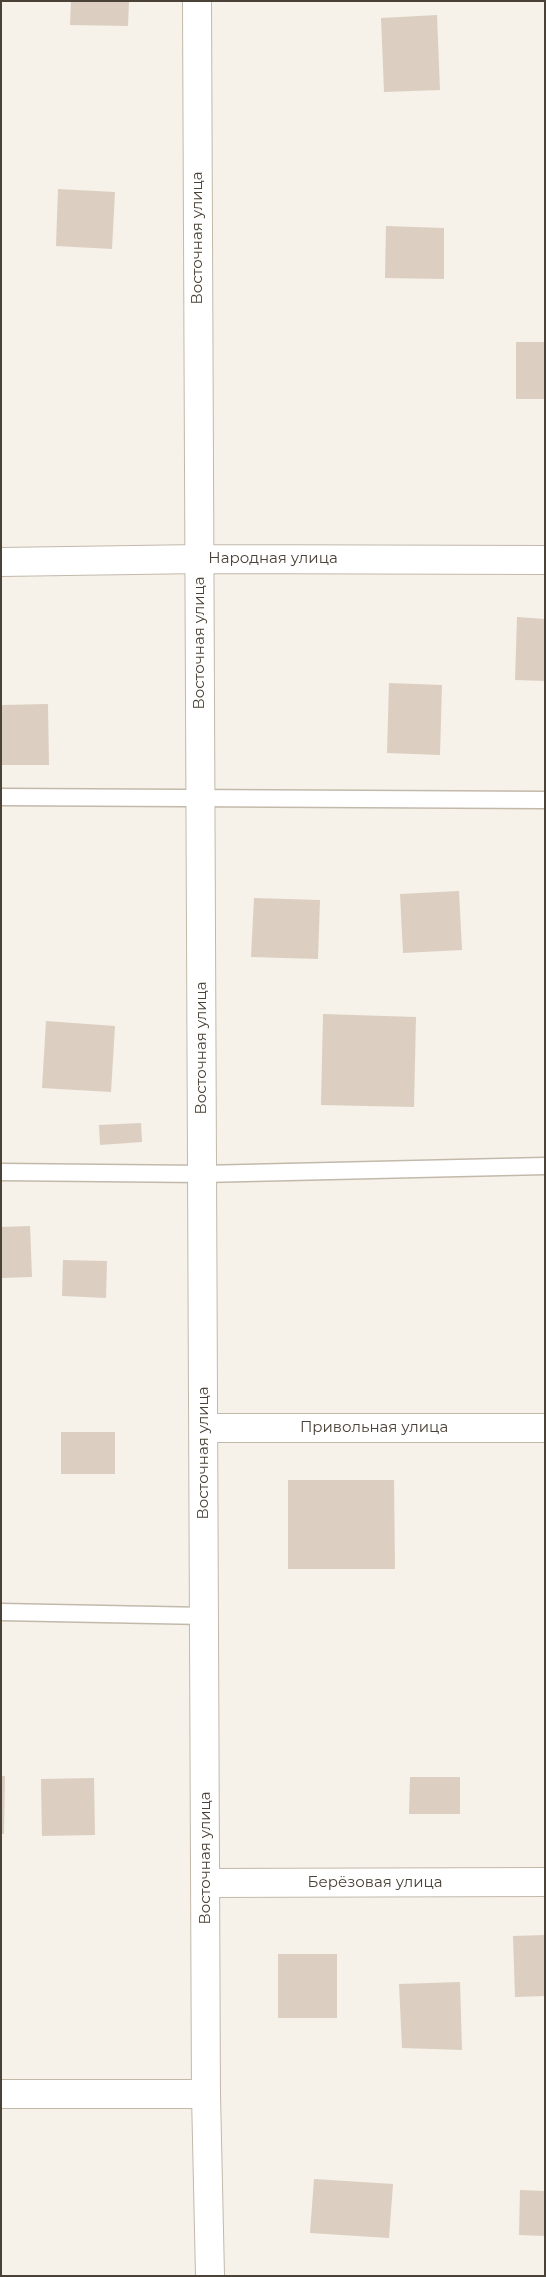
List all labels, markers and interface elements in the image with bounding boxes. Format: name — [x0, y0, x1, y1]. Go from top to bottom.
street label: Восточная улица — [189, 171, 207, 305]
street label: Народная улица — [208, 550, 338, 568]
street label: Восточная улица — [191, 576, 209, 710]
street label: Восточная улица — [193, 981, 211, 1115]
street label: Восточная улица — [195, 1386, 213, 1520]
street label: Привольная улица — [300, 1419, 448, 1437]
street label: Восточная улица — [197, 1791, 215, 1925]
street label: Берёзовая улица — [308, 1874, 442, 1892]

